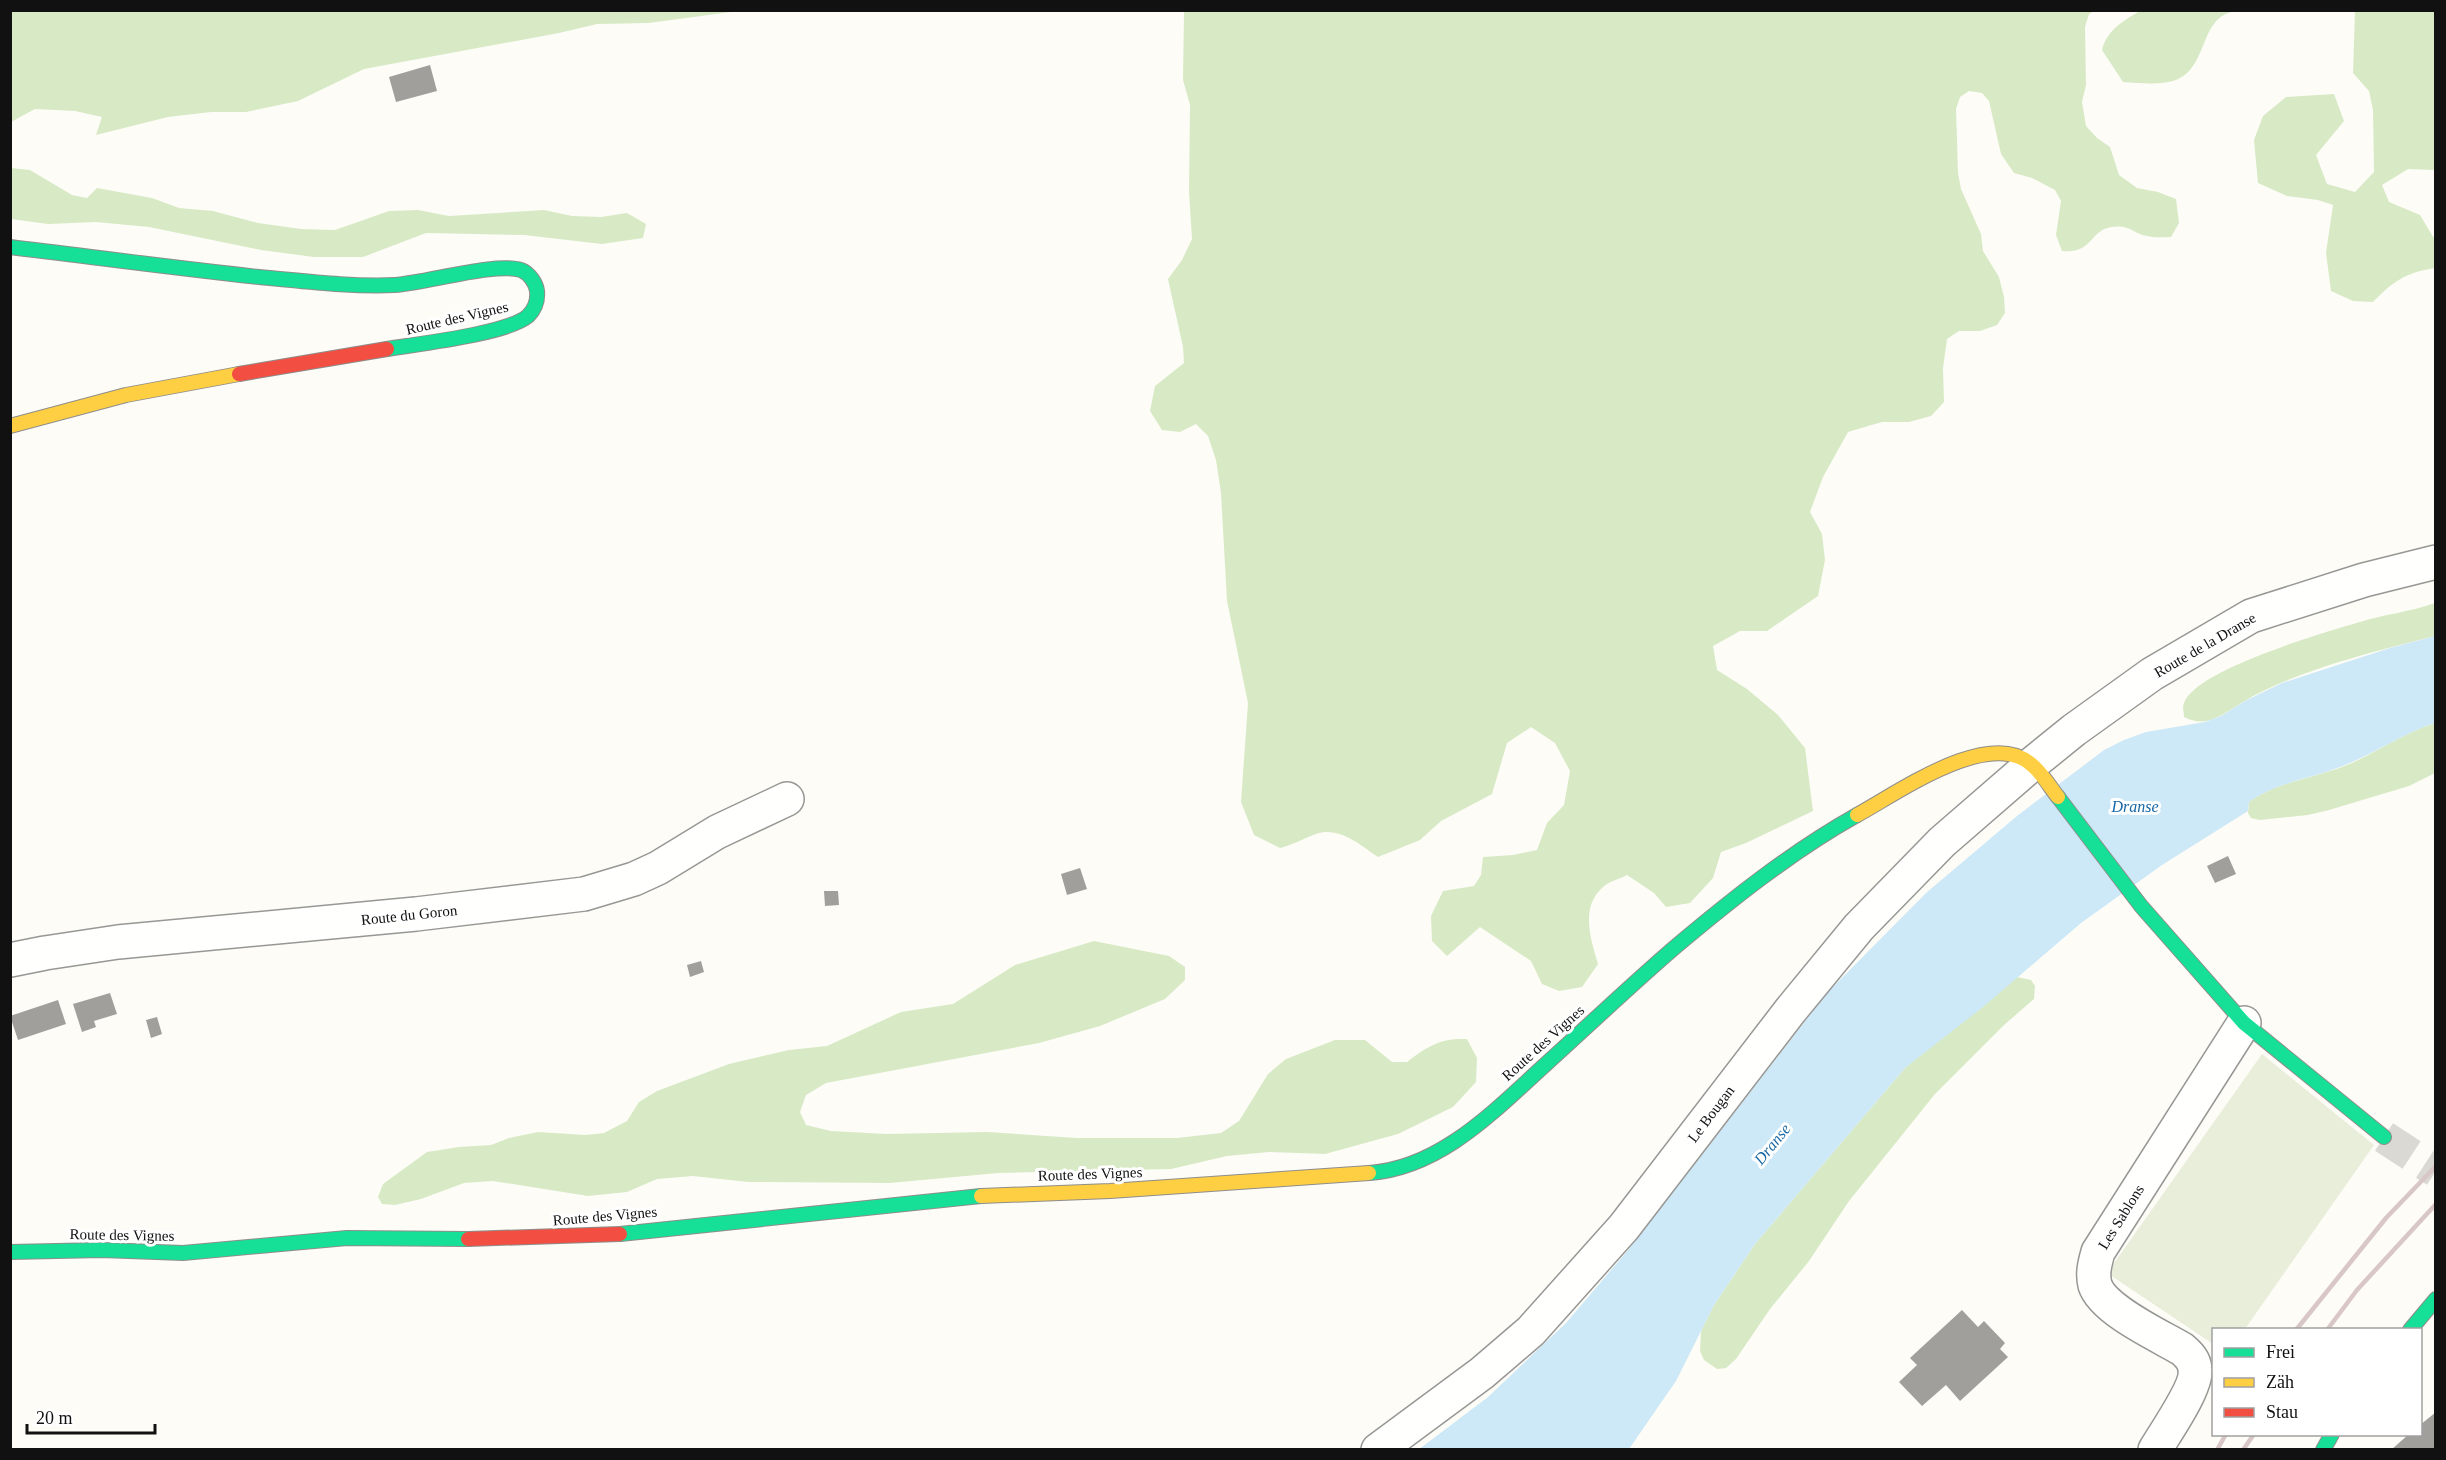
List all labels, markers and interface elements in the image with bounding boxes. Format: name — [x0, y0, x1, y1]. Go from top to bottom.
street label: Route des Vignes — [404, 298, 510, 338]
street label: Route de la Dranse — [2151, 609, 2259, 681]
water label: Dranse — [2110, 798, 2159, 815]
street label: Route du Goron — [360, 902, 458, 928]
street label: Route des Vignes — [1499, 1002, 1587, 1084]
street label: Le Bougan — [1685, 1082, 1738, 1145]
water label: Dranse — [1750, 1120, 1793, 1168]
street label: Route des Vignes — [1037, 1164, 1143, 1184]
street label: Les Sablons — [2095, 1182, 2147, 1252]
street label: Route des Vignes — [552, 1203, 658, 1229]
street label: Route des Vignes — [70, 1226, 175, 1244]
legend — [2212, 1328, 2422, 1436]
text: Frei — [2266, 1342, 2295, 1362]
text: Zäh — [2266, 1372, 2294, 1392]
scale bar — [27, 1397, 154, 1435]
text: Stau — [2266, 1402, 2298, 1422]
text: 20 m — [36, 1408, 73, 1428]

